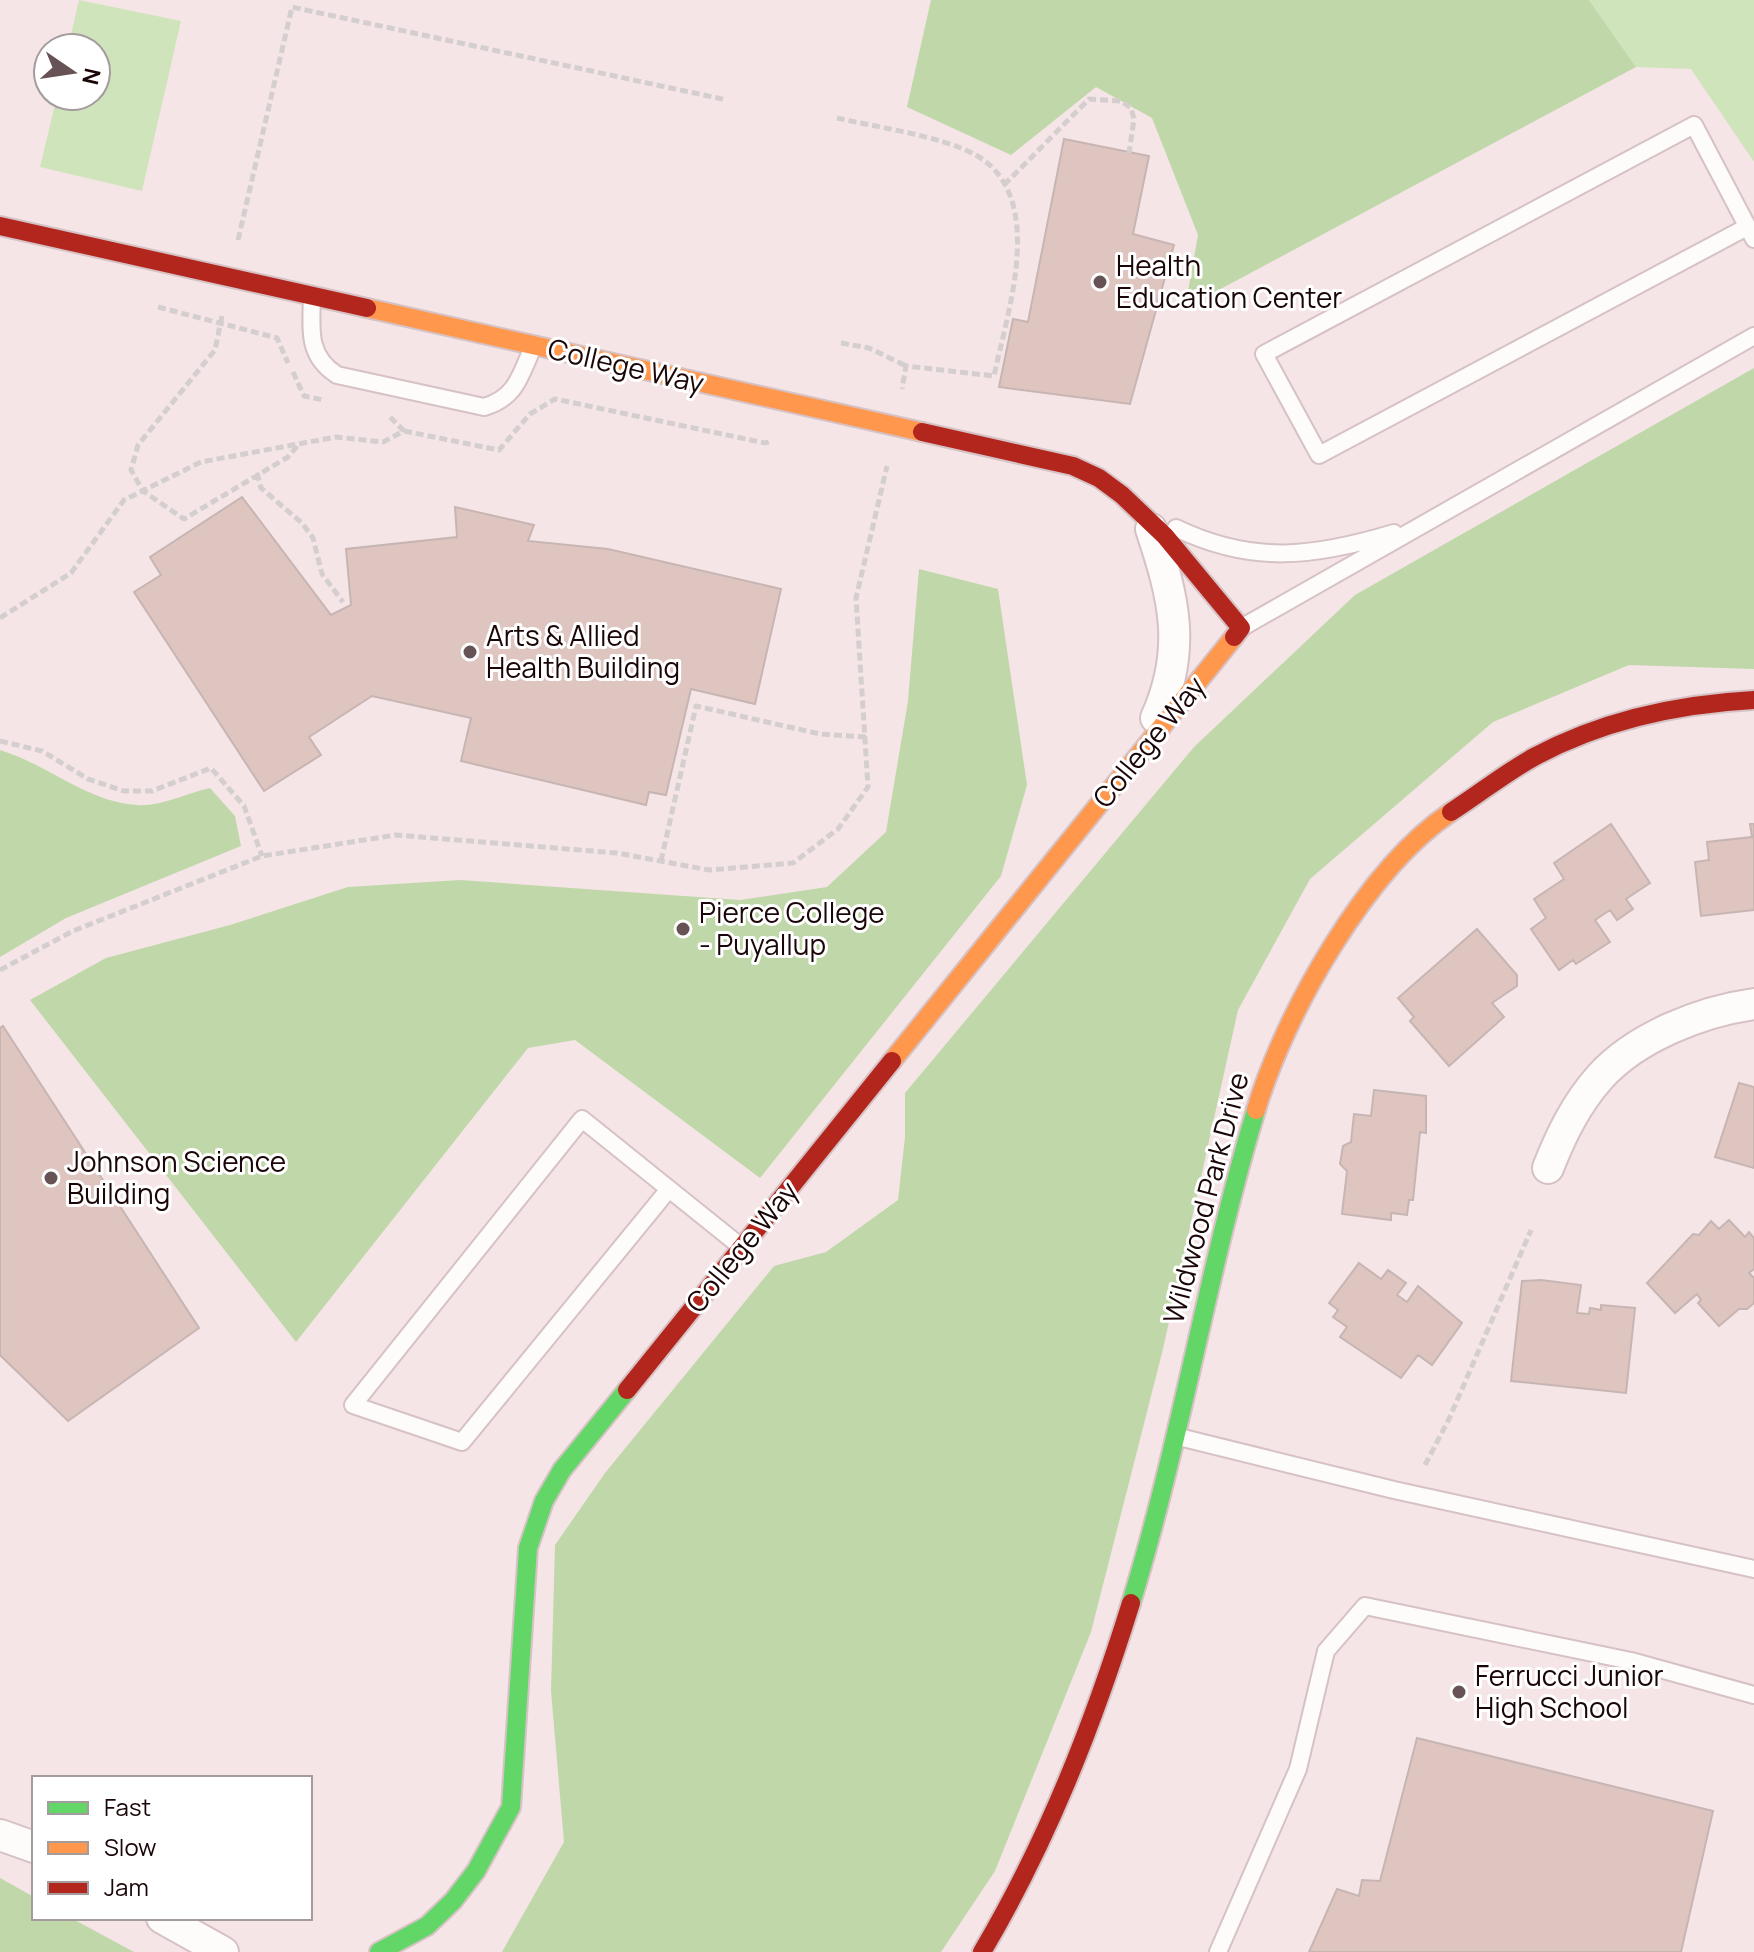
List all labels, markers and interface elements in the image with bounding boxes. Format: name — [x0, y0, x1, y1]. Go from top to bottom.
north arrow — [32, 32, 112, 112]
text: N — [75, 65, 108, 88]
place label: Health Education Center — [1116, 246, 1342, 316]
marker: Health Education Center — [1091, 273, 1109, 291]
street label: College Way — [544, 329, 708, 401]
place label: Arts & Allied Health Building — [486, 616, 680, 686]
marker: Arts & Allied Health Building — [461, 643, 479, 661]
street label: College Way — [1083, 667, 1213, 815]
place label: Pierce College - Puyallup — [699, 893, 885, 963]
marker: Pierce College - Puyallup — [674, 920, 692, 938]
street label: Wildwood Park Drive — [1153, 1068, 1257, 1327]
place label: Johnson Science Building — [67, 1142, 286, 1212]
marker: Johnson Science Building — [42, 1169, 60, 1187]
street label: College Way — [676, 1172, 806, 1320]
place label: Ferrucci Junior High School — [1475, 1656, 1664, 1726]
marker: Ferrucci Junior High School — [1450, 1683, 1468, 1701]
legend — [32, 1776, 312, 1920]
text: Fast — [104, 1790, 151, 1823]
text: Slow — [104, 1830, 157, 1863]
text: Jam — [104, 1870, 149, 1903]

